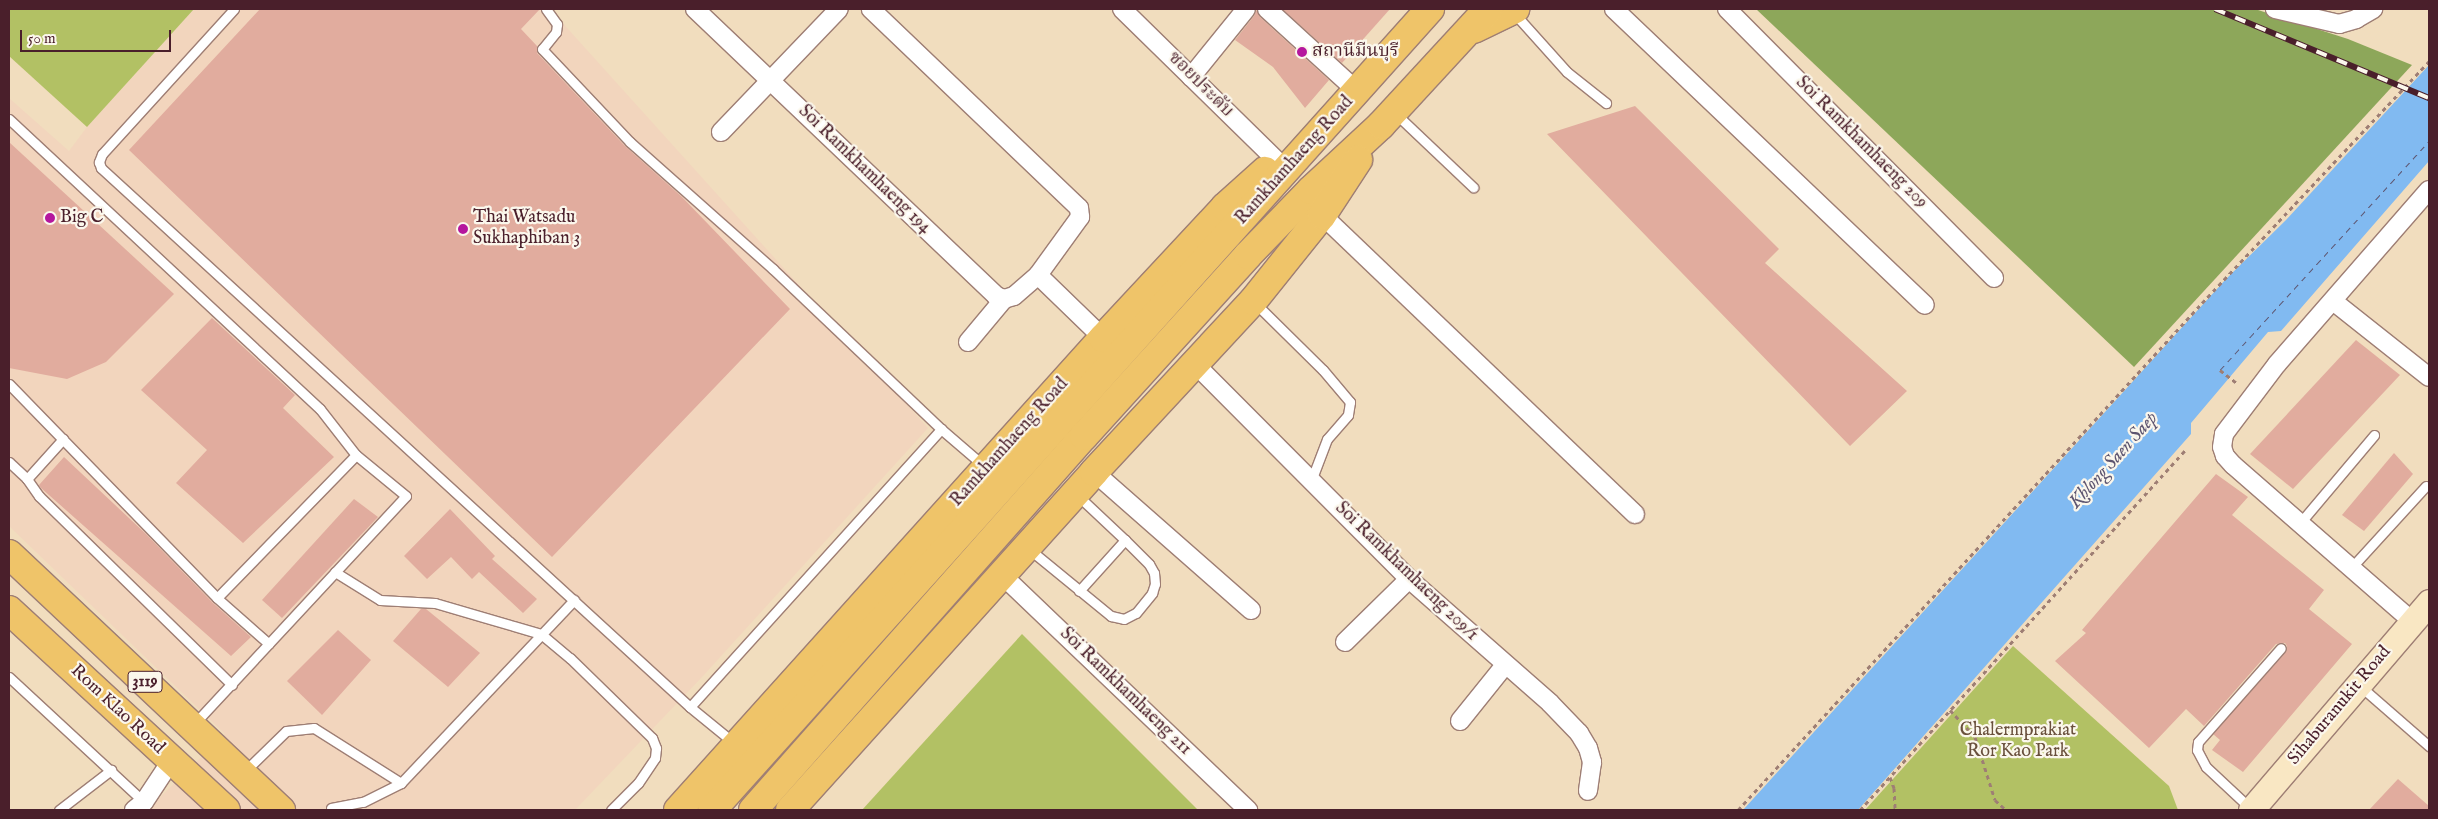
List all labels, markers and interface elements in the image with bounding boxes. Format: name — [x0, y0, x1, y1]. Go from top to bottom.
scale bar — [22, 20, 174, 52]
text: 50 m — [28, 29, 56, 48]
place label: สถานีมีนบุรี — [1312, 41, 1399, 63]
marker: สถานีมีนบุรี — [1296, 46, 1308, 58]
street label: ซอยประดับ — [1163, 48, 1237, 122]
street label: Soi Ramkhamhaeng 209 — [1790, 72, 1932, 214]
street label: Ramkhamhaeng Road — [1232, 92, 1358, 230]
street label: Soi Ramkhamhaeng 194 — [793, 101, 935, 239]
place label: Big C — [60, 207, 103, 229]
place label: Thai Watsadu Sukhaphiban 3 — [473, 208, 580, 250]
marker: Big C — [44, 212, 56, 224]
marker: Thai Watsadu Sukhaphiban 3 — [457, 223, 469, 235]
street label: Ramkhamhaeng Road — [947, 374, 1073, 512]
water label: Khlong Saen Saep — [2065, 408, 2163, 514]
street label: Soi Ramkhamhaeng 209/1 — [1330, 498, 1482, 646]
street label: Soi Ramkhamhaeng 211 — [1055, 624, 1195, 760]
street label: Sihaburanukit Road — [2284, 642, 2396, 770]
street label: Rom Klao Road — [65, 661, 169, 759]
road number: 3119 — [128, 669, 162, 696]
park label: Chalermprakiat Ror Kao Park — [1960, 721, 2076, 764]

